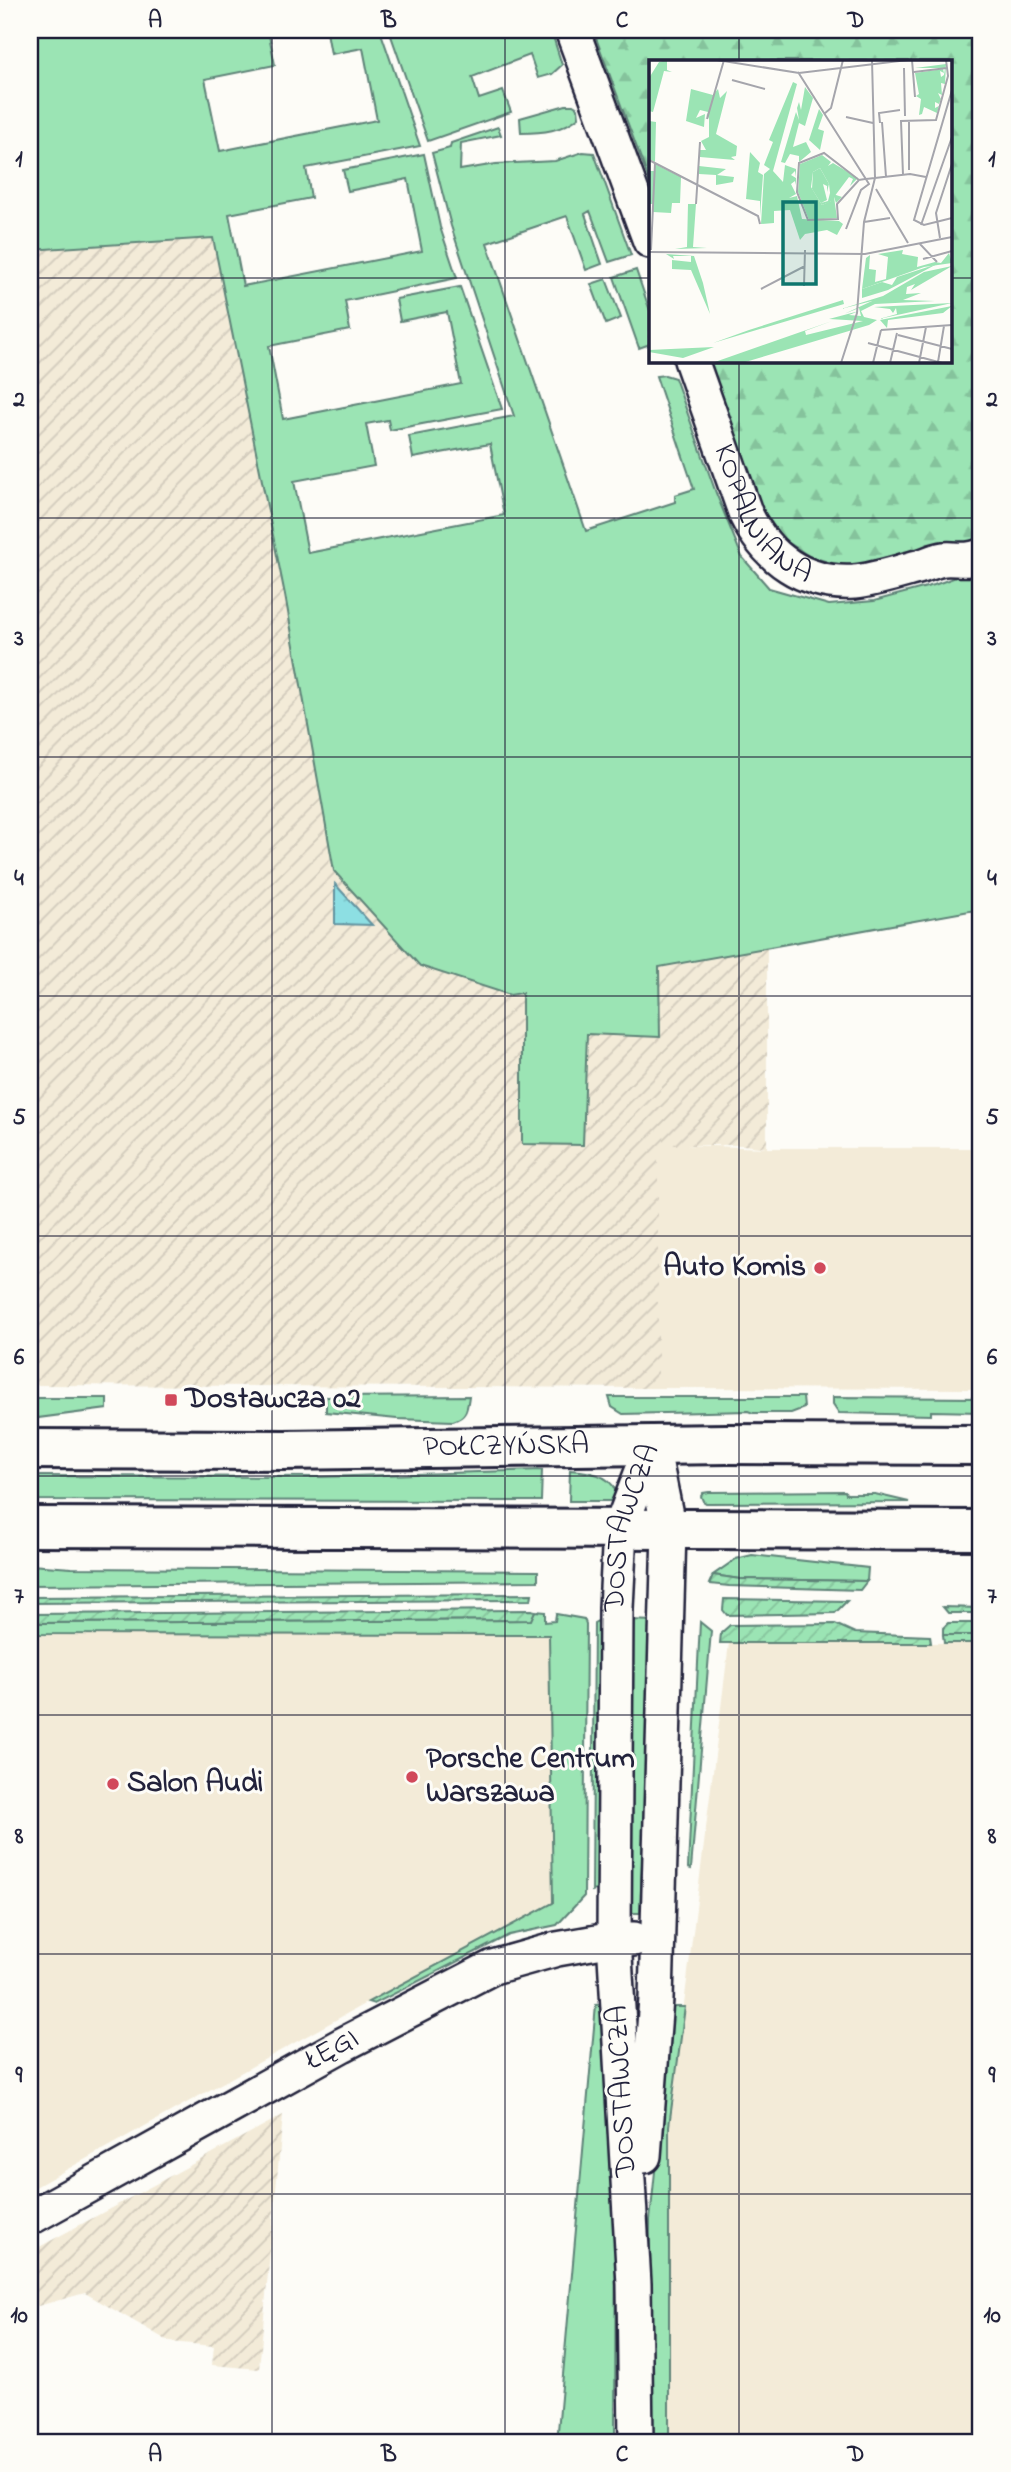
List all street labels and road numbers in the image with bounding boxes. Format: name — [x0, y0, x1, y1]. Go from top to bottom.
street label: KOPALNIANA — [701, 438, 819, 596]
street label: POŁCZYŃSKA — [423, 1424, 589, 1470]
street label: DOSTAWCZA — [594, 1438, 672, 1614]
street label: DOSTAWCZA — [597, 2004, 650, 2179]
street label: ŁĘGI — [297, 2018, 367, 2083]

